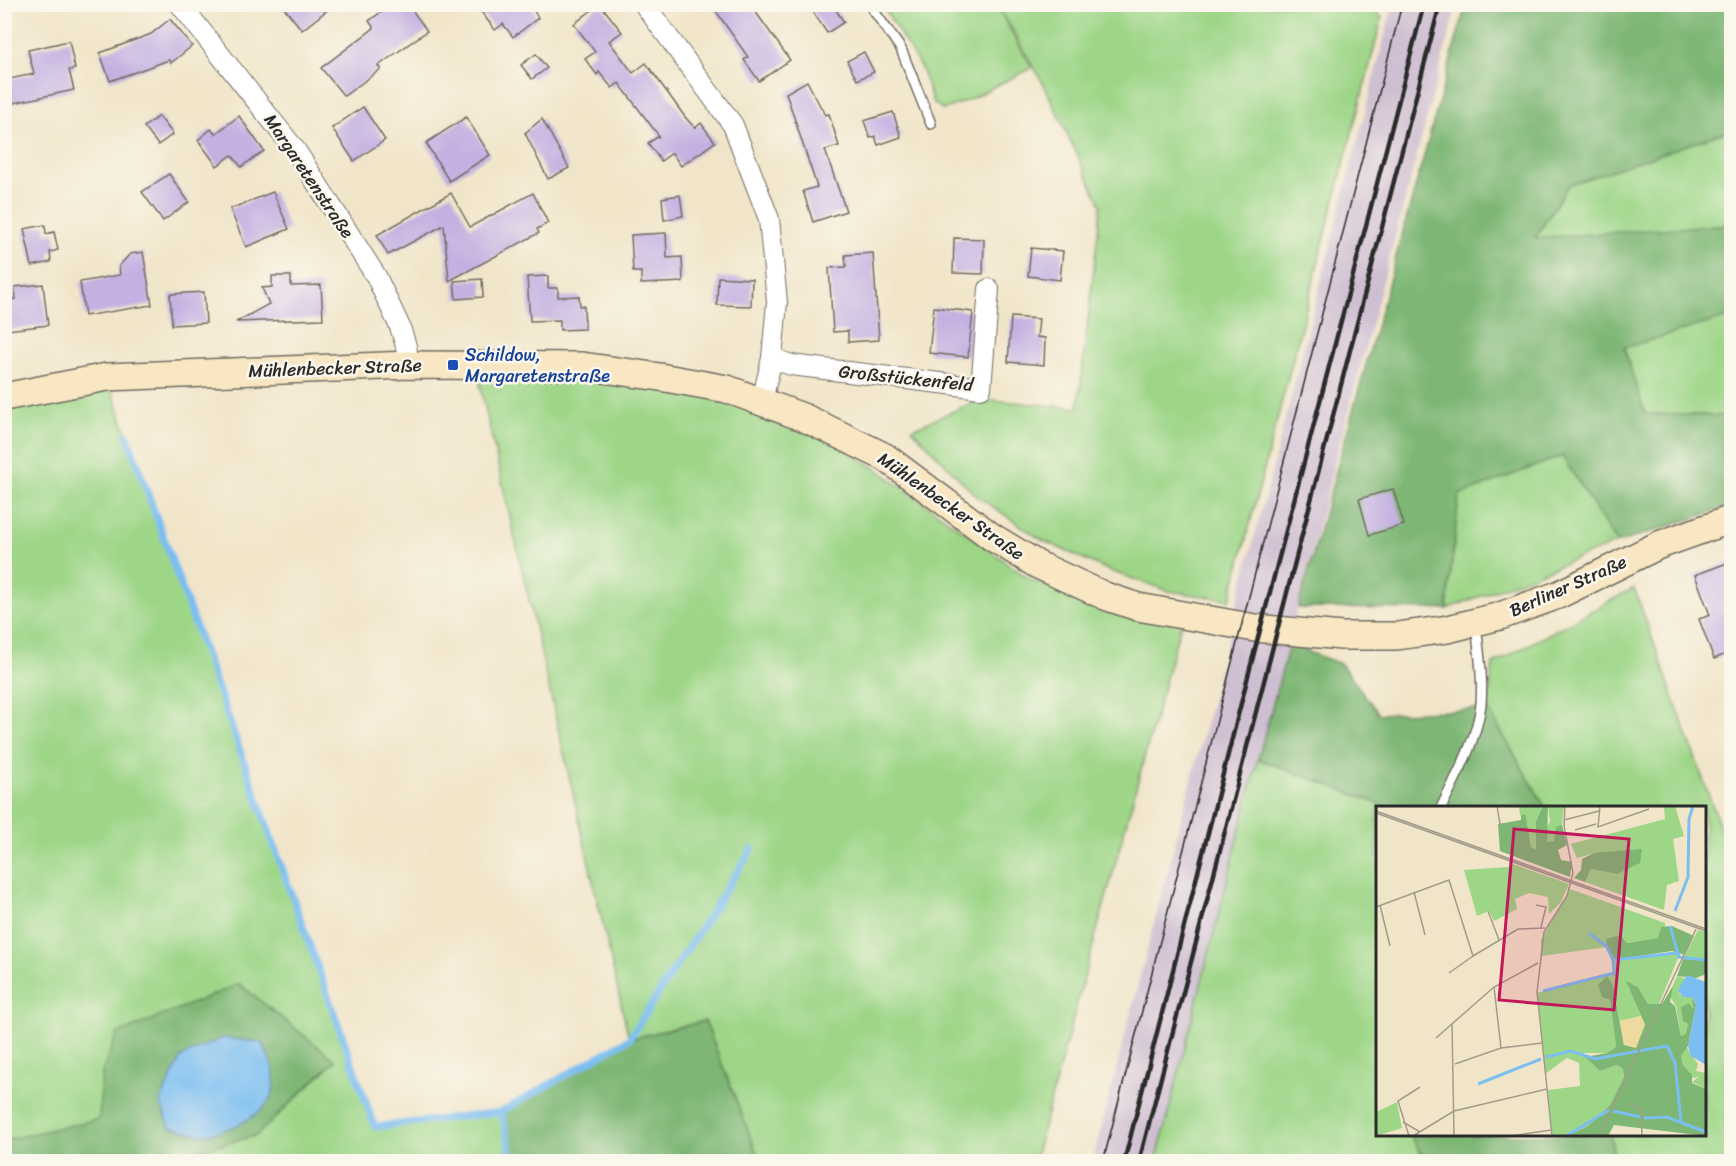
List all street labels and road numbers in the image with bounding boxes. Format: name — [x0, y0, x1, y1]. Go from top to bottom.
street label: Margaretenstraße — [255, 107, 363, 245]
street label: Mühlenbecker Straße — [248, 349, 422, 387]
street label: Großstückenfeld — [837, 355, 976, 401]
street label: Mühlenbecker Straße — [871, 443, 1031, 569]
street label: Berliner Straße — [1504, 546, 1632, 626]

